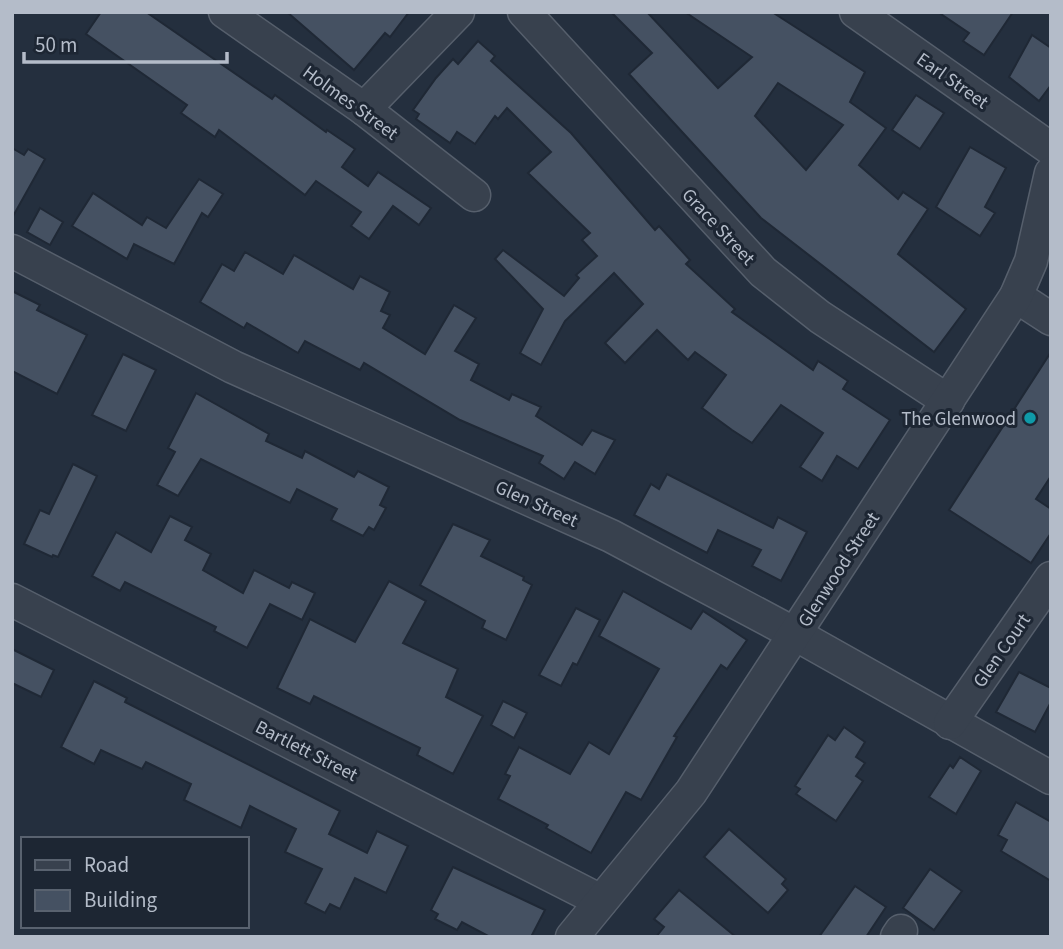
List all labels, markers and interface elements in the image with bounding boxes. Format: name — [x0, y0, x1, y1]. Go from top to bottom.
scale bar — [24, 21, 228, 65]
text: 50 m — [35, 30, 77, 60]
street label: Earl Street — [911, 47, 994, 116]
street label: Holmes Street — [297, 59, 404, 147]
street label: Grace Street — [675, 183, 761, 272]
place label: The Glenwood — [901, 406, 1016, 433]
marker: The Glenwood — [1022, 410, 1038, 426]
street label: Glen Street — [491, 474, 583, 535]
street label: Glenwood Street — [792, 506, 887, 633]
street label: Glen Court — [967, 608, 1038, 693]
street label: Bartlett Street — [250, 714, 363, 789]
legend — [21, 837, 248, 928]
text: Road — [84, 850, 129, 880]
text: Building — [84, 885, 158, 915]

